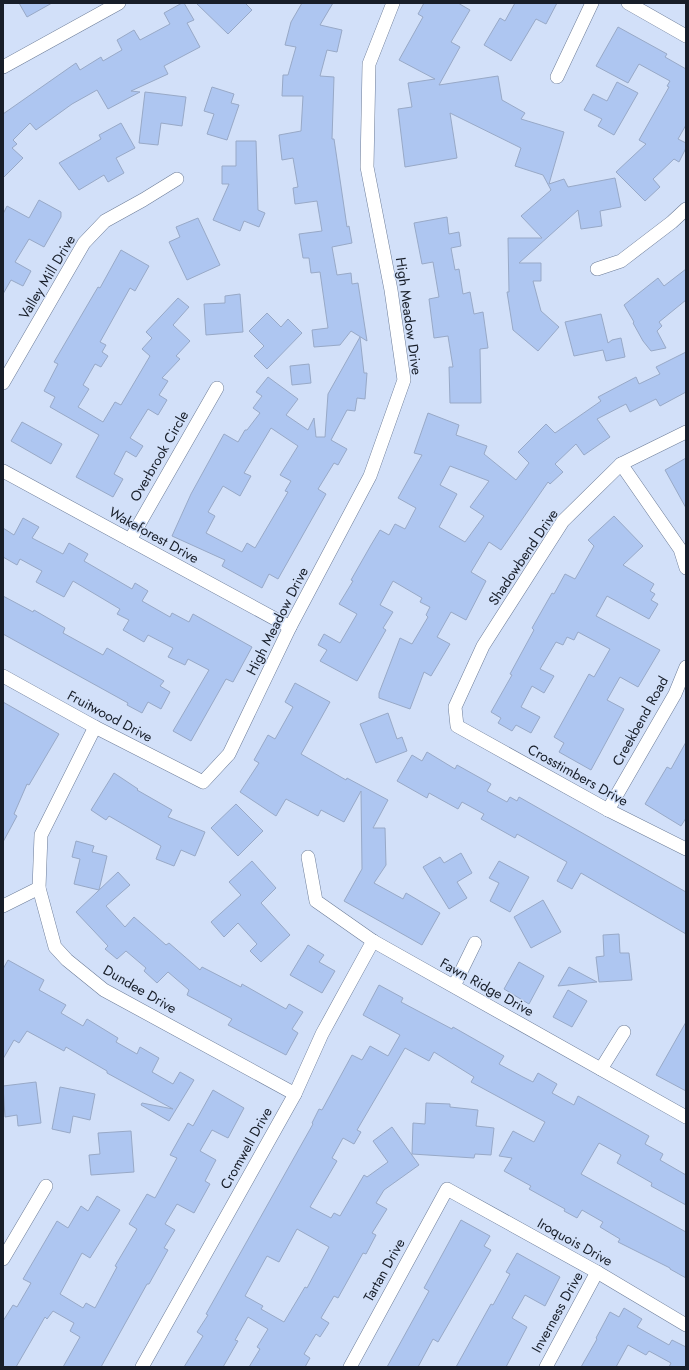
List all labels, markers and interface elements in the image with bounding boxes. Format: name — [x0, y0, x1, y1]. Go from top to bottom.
street label: Valley Mill Drive — [14, 231, 80, 323]
street label: High Meadow Drive — [391, 256, 427, 376]
street label: Overbrook Circle — [125, 407, 193, 505]
street label: Wakeforest Drive — [105, 502, 203, 568]
street label: Shadowbend Drive — [483, 505, 563, 609]
street label: High Meadow Drive — [241, 564, 313, 678]
street label: Creekbend Road — [607, 673, 673, 769]
street label: Fruitwood Drive — [64, 685, 156, 747]
street label: Crosstimbers Drive — [524, 739, 632, 811]
street label: Fawn Ridge Drive — [437, 953, 537, 1021]
street label: Dundee Drive — [100, 960, 180, 1018]
street label: Cromwell Drive — [215, 1103, 277, 1193]
street label: Iroquois Drive — [534, 1213, 616, 1271]
street label: Tartan Drive — [358, 1235, 410, 1305]
street label: Inverness Drive — [526, 1268, 588, 1356]

